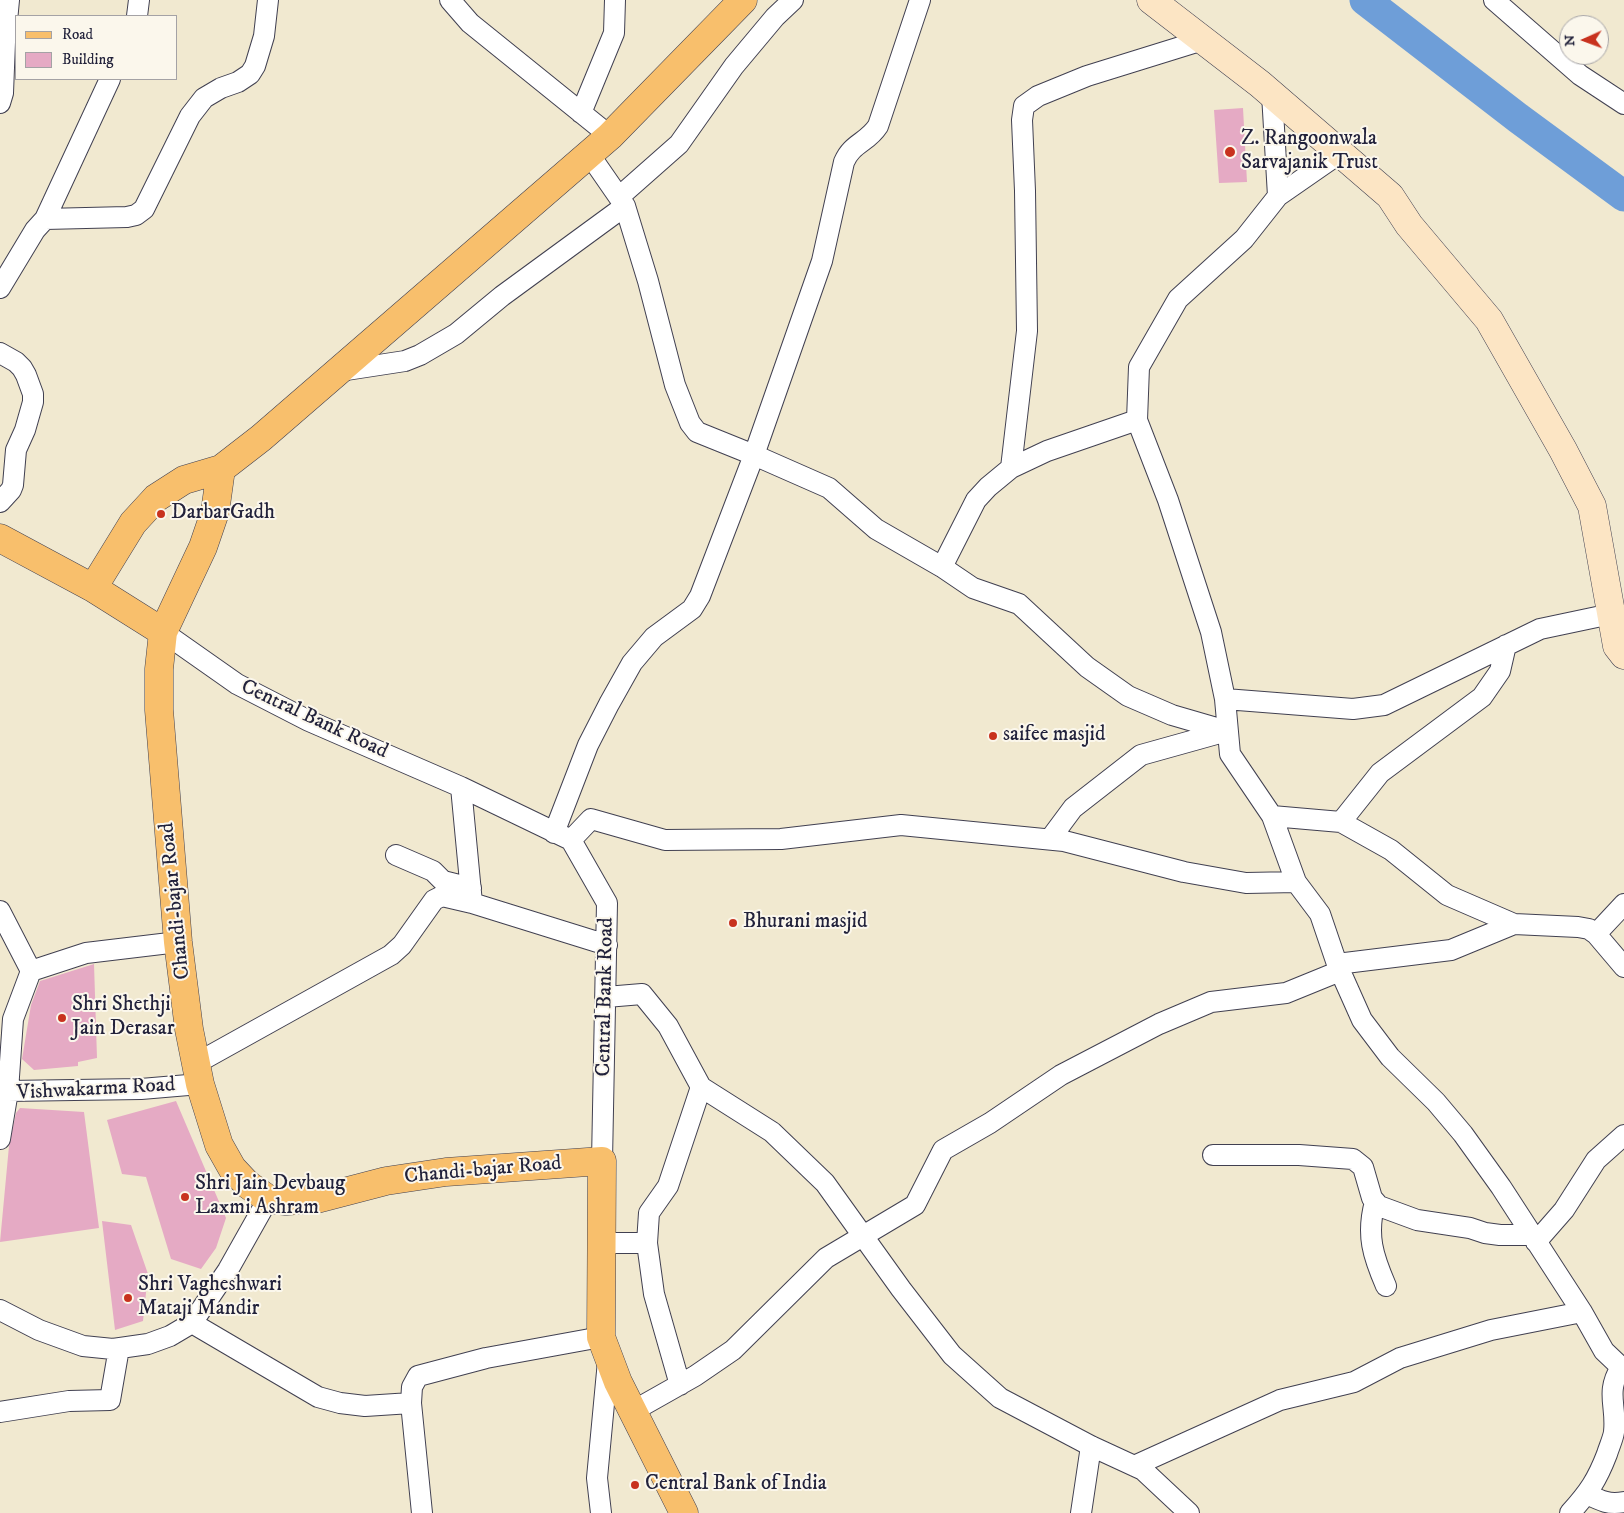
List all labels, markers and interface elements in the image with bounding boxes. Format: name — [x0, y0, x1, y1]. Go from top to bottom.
legend — [15, 15, 178, 80]
north arrow — [1559, 15, 1609, 65]
text: Road — [62, 25, 93, 44]
text: N — [1561, 34, 1579, 47]
text: Building — [62, 50, 114, 69]
place label: Z. Rangoonwala Sarvajanik Trust — [1241, 127, 1378, 177]
marker: Z. Rangoonwala Sarvajanik Trust — [1223, 145, 1237, 159]
place label: DarbarGadh — [171, 501, 275, 527]
marker: DarbarGadh — [155, 508, 167, 520]
street label: Central Bank Road — [236, 675, 392, 765]
place label: saifee masjid — [1003, 723, 1105, 749]
marker: saifee masjid — [987, 730, 999, 742]
street label: Chandi-bajar Road — [155, 821, 197, 981]
place label: Bhurani masjid — [743, 910, 867, 936]
street label: Central Bank Road — [592, 917, 620, 1077]
marker: Bhurani masjid — [727, 917, 739, 929]
place label: Shri Shethji Jain Derasar — [72, 993, 175, 1043]
marker: Shri Shethji Jain Derasar — [56, 1012, 68, 1024]
street label: Vishwakarma Road — [16, 1073, 176, 1107]
street label: Chandi-bajar Road — [403, 1152, 563, 1190]
place label: Shri Jain Devbaug Laxmi Ashram — [195, 1172, 345, 1222]
marker: Shri Jain Devbaug Laxmi Ashram — [179, 1191, 191, 1203]
place label: Shri Vagheshwari Mataji Mandir — [138, 1273, 282, 1323]
marker: Shri Vagheshwari Mataji Mandir — [122, 1292, 134, 1304]
place label: Central Bank of India — [645, 1472, 827, 1498]
marker: Central Bank of India — [629, 1479, 641, 1491]

